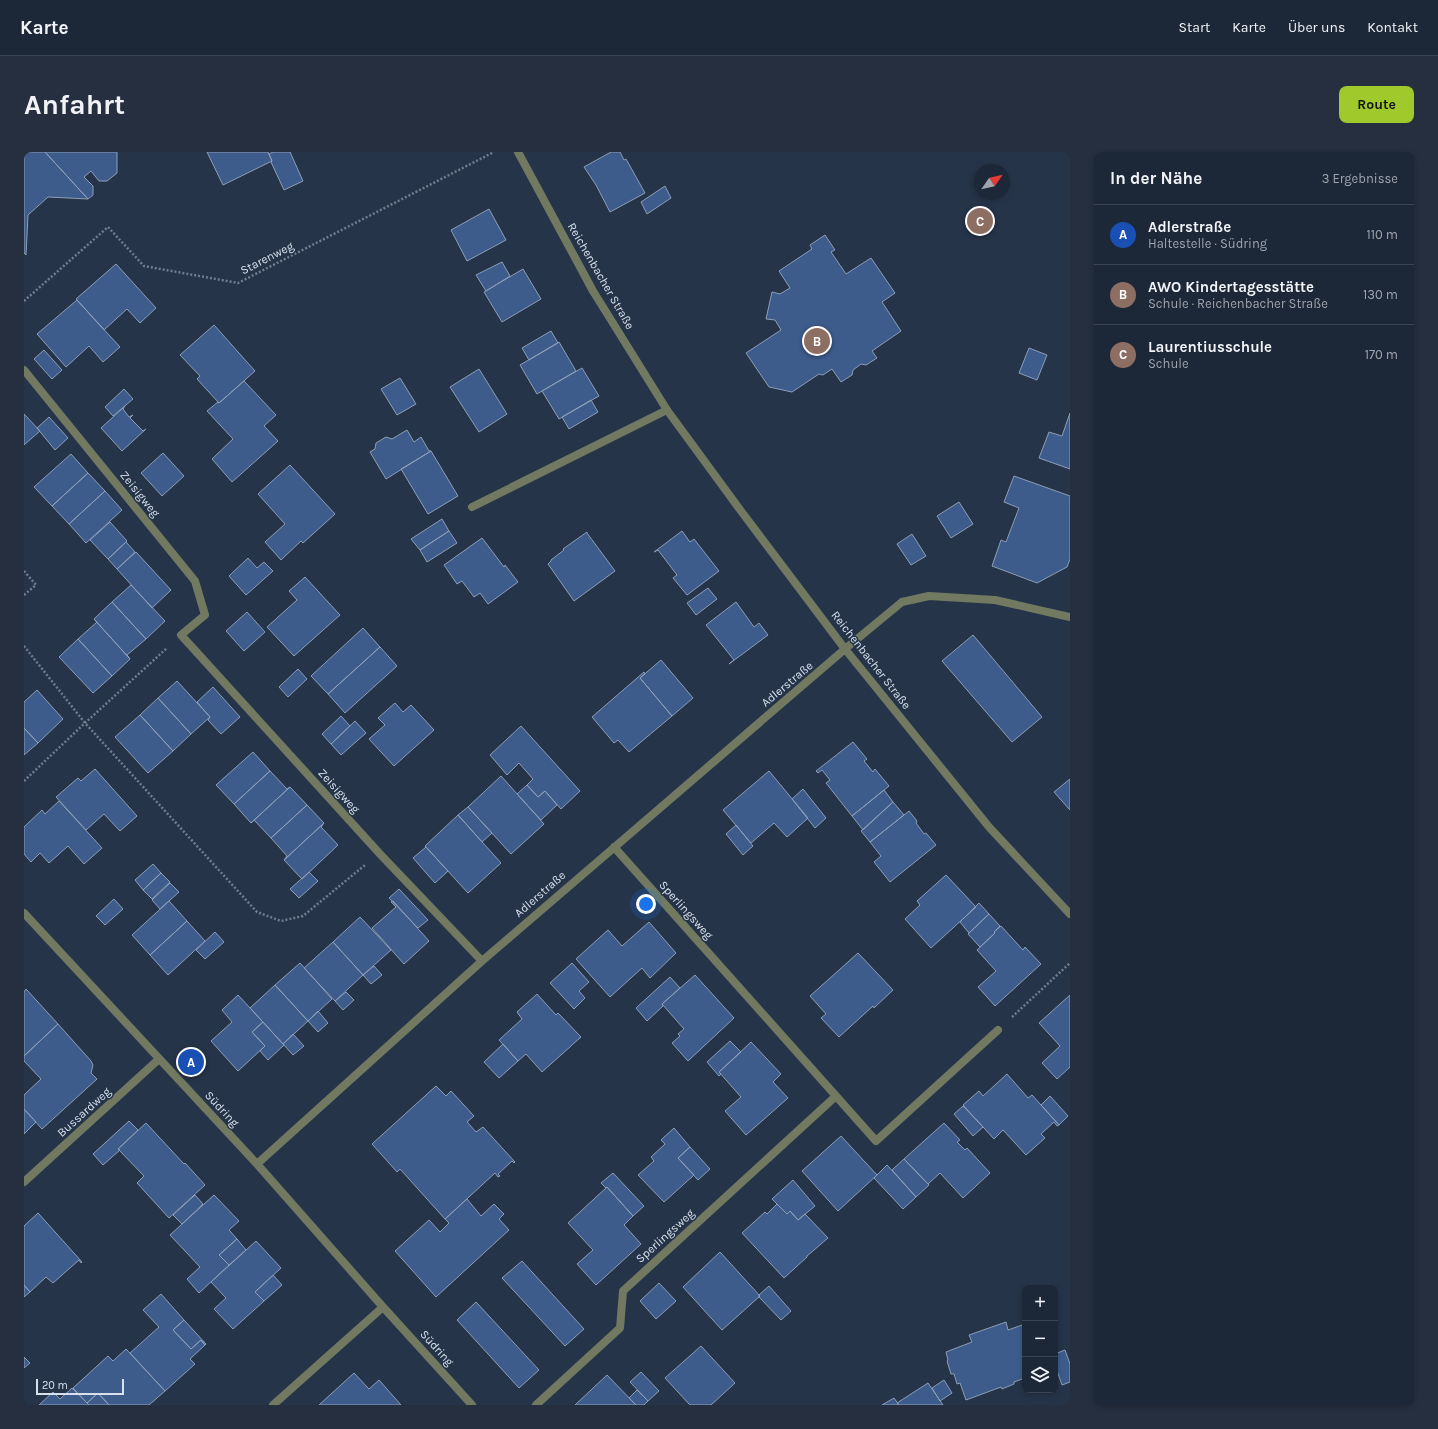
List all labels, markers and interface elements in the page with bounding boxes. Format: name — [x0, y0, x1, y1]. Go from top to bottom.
text: Karte — [20, 17, 69, 39]
text: Start — [1178, 19, 1210, 36]
text: Karte — [1232, 19, 1266, 36]
text: Über uns — [1288, 19, 1345, 36]
text: Kontakt — [1367, 19, 1418, 36]
button: Route — [1339, 86, 1414, 123]
text: Anfahrt — [24, 88, 125, 121]
north arrow — [974, 164, 1010, 200]
text: In der Nähe — [1110, 168, 1202, 188]
text: 3 Ergebnisse — [1322, 171, 1398, 186]
pin: C — [967, 206, 993, 236]
text: Adlerstraße — [1148, 218, 1231, 236]
street label: Reichenbacher Straße — [565, 220, 637, 332]
text: A — [1119, 227, 1127, 242]
text: 110 m — [1366, 227, 1398, 242]
text: Haltestelle · Südring — [1148, 236, 1267, 251]
street label: Starenweg — [238, 239, 296, 277]
text: AWO Kindertagesstätte — [1148, 278, 1314, 296]
text: B — [1119, 287, 1127, 302]
text: 130 m — [1363, 287, 1398, 302]
text: Schule · Reichenbacher Straße — [1148, 296, 1328, 311]
pin: B — [804, 326, 830, 356]
text: Laurentiusschule — [1148, 338, 1272, 356]
text: C — [1119, 347, 1127, 362]
text: 170 m — [1365, 347, 1398, 362]
text: Schule — [1148, 356, 1189, 371]
street label: Zeisigweg — [117, 468, 163, 520]
street label: Reichenbacher Straße — [828, 608, 914, 712]
street label: Adlerstraße — [758, 658, 816, 710]
street label: Zeisigweg — [315, 766, 363, 816]
street label: Adlerstraße — [512, 868, 568, 920]
street label: Sperlingsweg — [656, 878, 716, 942]
your location — [636, 894, 656, 914]
pin: A — [178, 1047, 204, 1077]
street label: Bussardweg — [54, 1084, 114, 1140]
street label: Südring — [202, 1088, 242, 1130]
street label: Sperlingsweg — [633, 1206, 697, 1266]
map controls — [1022, 1285, 1058, 1393]
button: + — [1022, 1285, 1058, 1321]
button: − — [1022, 1321, 1058, 1357]
street label: Südring — [417, 1327, 457, 1369]
button: layers — [1022, 1357, 1058, 1393]
scale bar — [36, 1377, 124, 1396]
text: 20 m — [42, 1379, 68, 1392]

